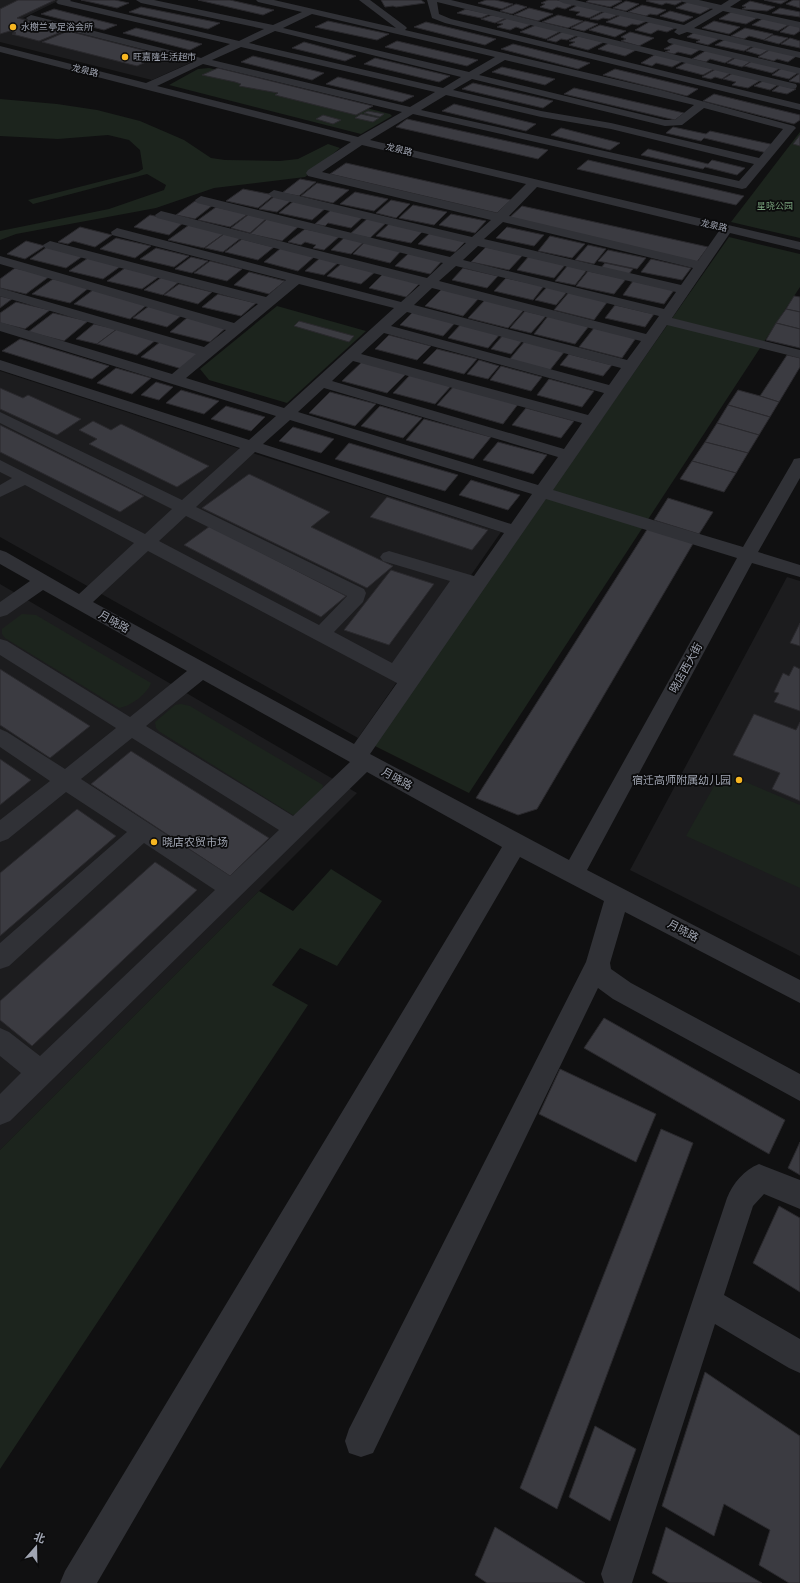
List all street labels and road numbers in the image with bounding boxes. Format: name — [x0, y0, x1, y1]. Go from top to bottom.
street label: 龙泉路 — [71, 61, 100, 80]
street label: 龙泉路 — [385, 140, 414, 159]
street label: 龙泉路 — [700, 217, 729, 234]
street label: 月晓路 — [96, 608, 132, 636]
street label: 晓店西大街 — [667, 641, 705, 695]
street label: 月晓路 — [379, 765, 415, 793]
street label: 月晓路 — [665, 918, 701, 944]

